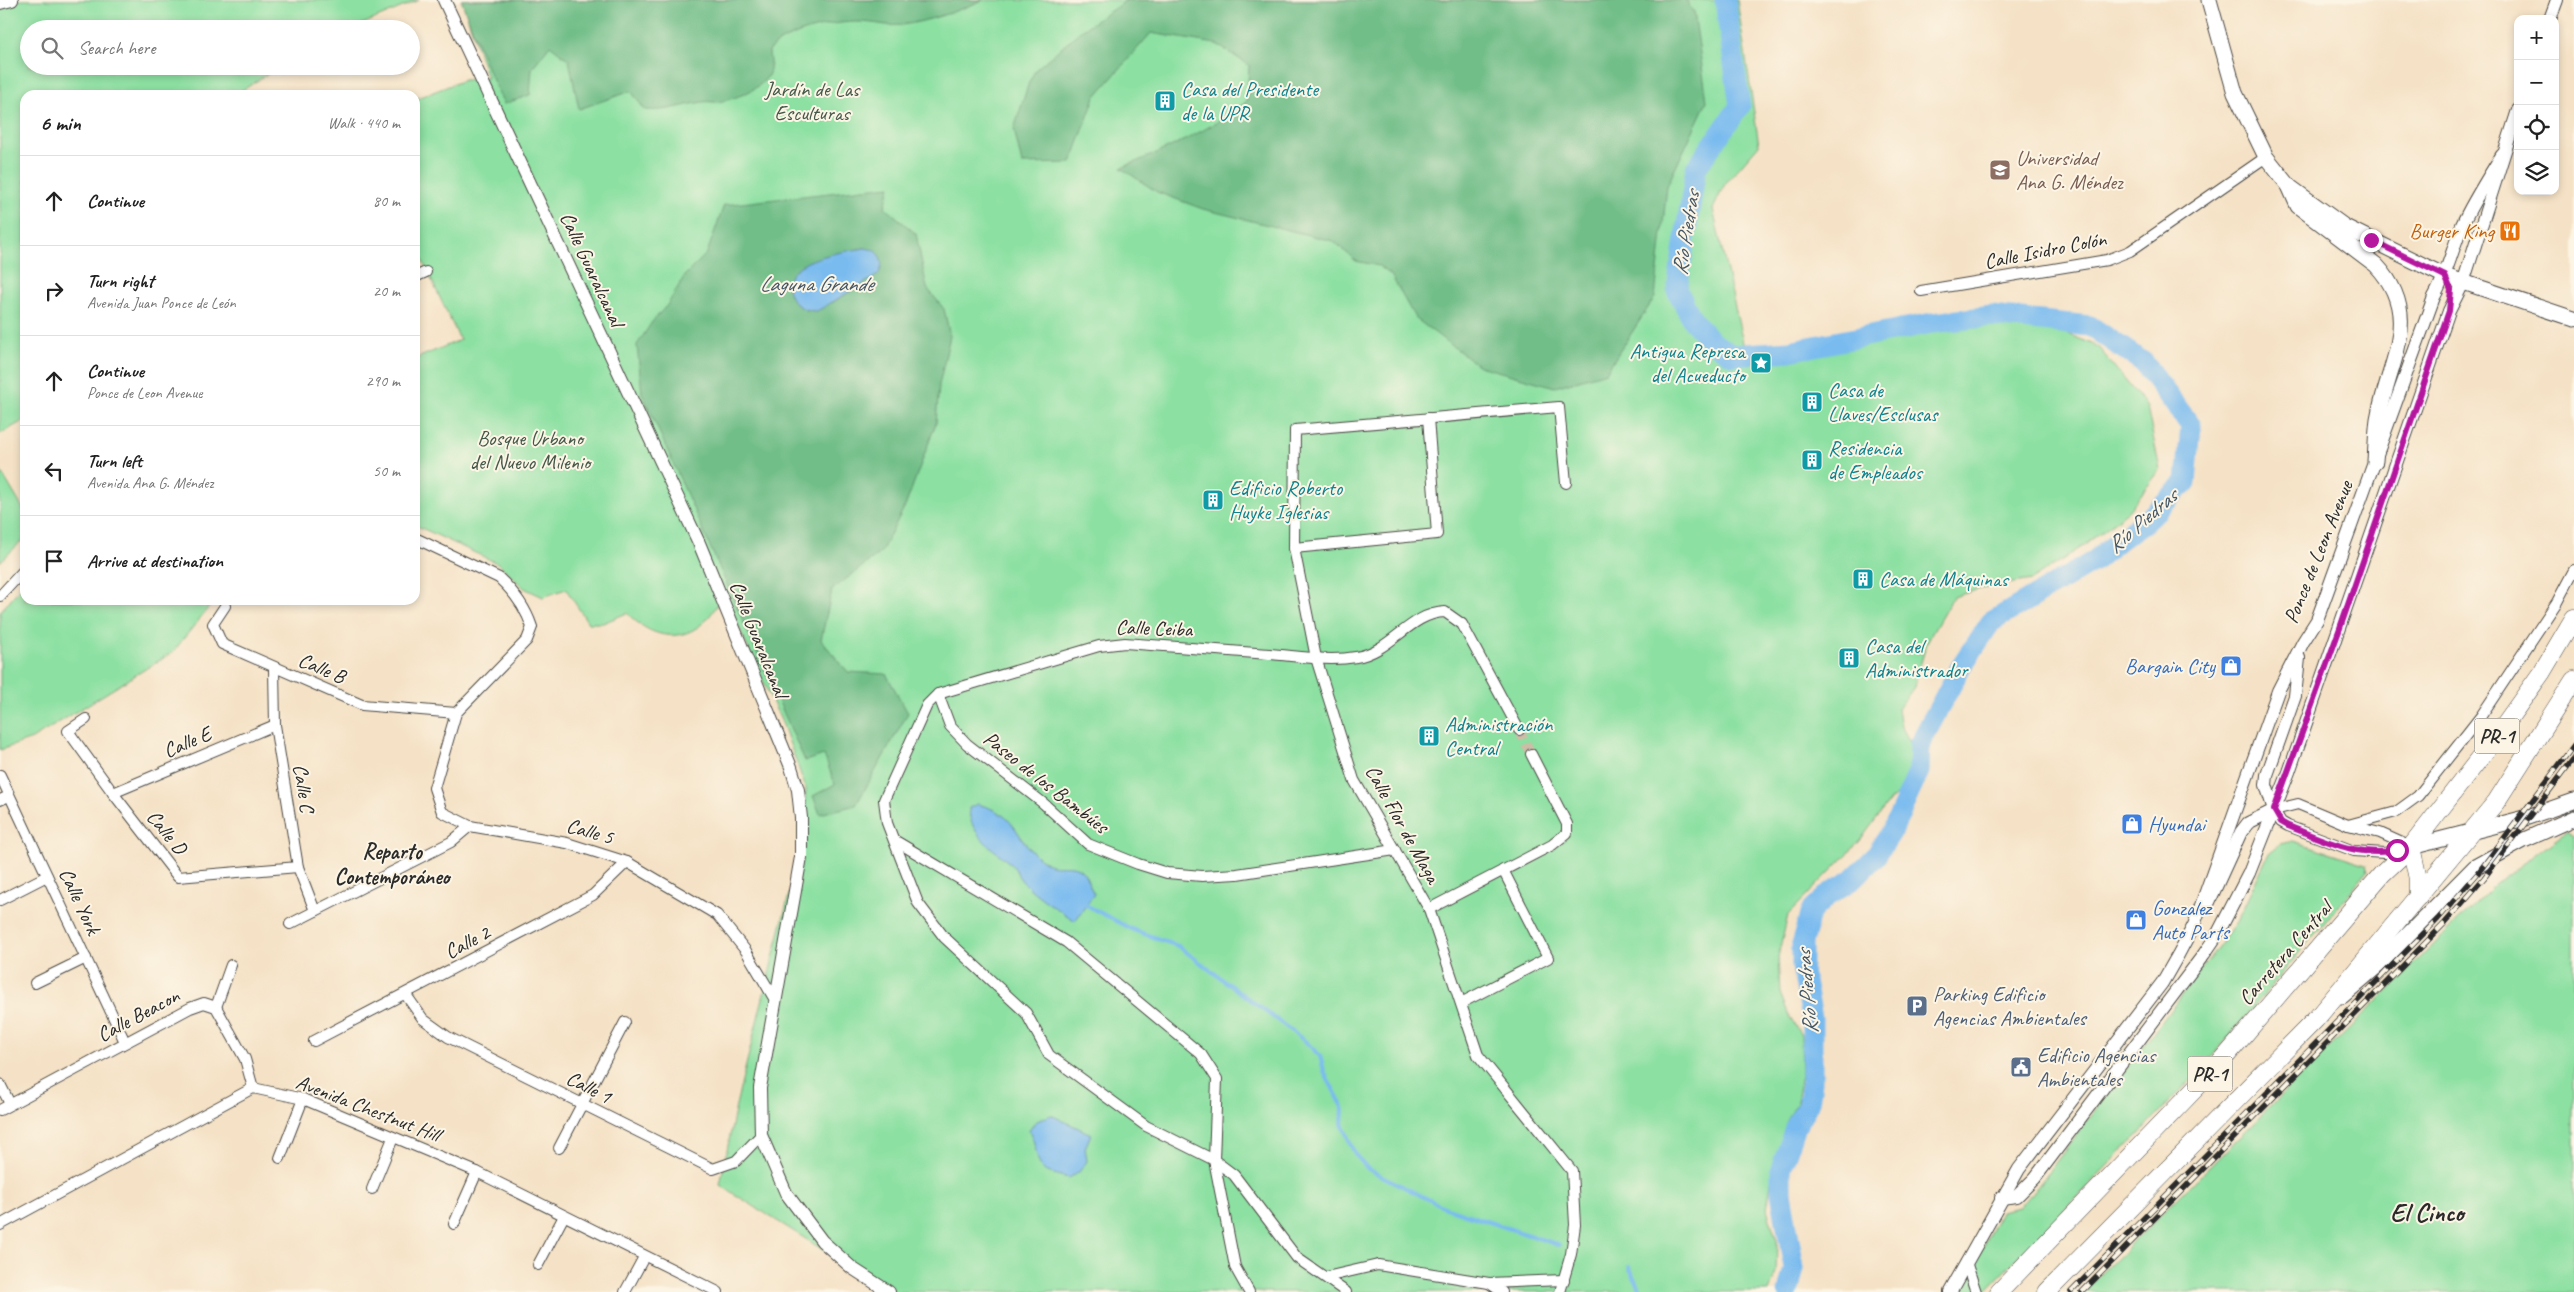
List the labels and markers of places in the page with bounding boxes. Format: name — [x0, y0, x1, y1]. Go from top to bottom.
place label: Casa del Presidente de la UPR — [1181, 76, 1320, 126]
building icon: Casa del Presidente de la UPR — [1153, 89, 1177, 113]
place label: Universidad Ana G. Méndez — [2016, 145, 2124, 195]
school or university icon: Universidad Ana G. Méndez — [1988, 158, 2012, 182]
place label: Burger King — [2410, 218, 2496, 244]
restaurant icon: Burger King — [2498, 219, 2522, 243]
place label: Antigua Represa del Acueducto — [1629, 338, 1748, 388]
place icon: Antigua Represa del Acueducto — [1749, 351, 1773, 375]
place label: Casa de Llaves/Esclusas — [1828, 377, 1939, 427]
building icon: Casa de Llaves/Esclusas — [1800, 390, 1824, 414]
place label: Residencia de Empleados — [1828, 435, 1924, 485]
building icon: Residencia de Empleados — [1800, 448, 1824, 472]
place label: Edificio Roberto Huyke Iglesias — [1229, 475, 1344, 525]
building icon: Edificio Roberto Huyke Iglesias — [1201, 488, 1225, 512]
place label: Casa de Máquinas — [1879, 566, 2010, 592]
building icon: Casa de Máquinas — [1851, 567, 1875, 591]
place label: Casa del Administrador — [1865, 633, 1969, 683]
building icon: Casa del Administrador — [1837, 646, 1861, 670]
place label: Bargain City — [2125, 653, 2217, 679]
shop icon: Bargain City — [2219, 654, 2243, 678]
place label: Administración Central — [1445, 711, 1553, 761]
building icon: Administración Central — [1417, 724, 1441, 748]
place label: Hyundai — [2148, 811, 2208, 837]
shop icon: Hyundai — [2120, 812, 2144, 836]
place label: Gonzalez Auto Parts — [2152, 895, 2231, 945]
shop icon: Gonzalez Auto Parts — [2124, 908, 2148, 932]
place label: Parking Edificio Agencias Ambientales — [1933, 981, 2088, 1031]
parking icon: Parking Edificio Agencias Ambientales — [1905, 994, 1929, 1018]
place label: Edificio Agencias Ambientales — [2037, 1042, 2157, 1092]
public building icon: Edificio Agencias Ambientales — [2009, 1055, 2033, 1079]

